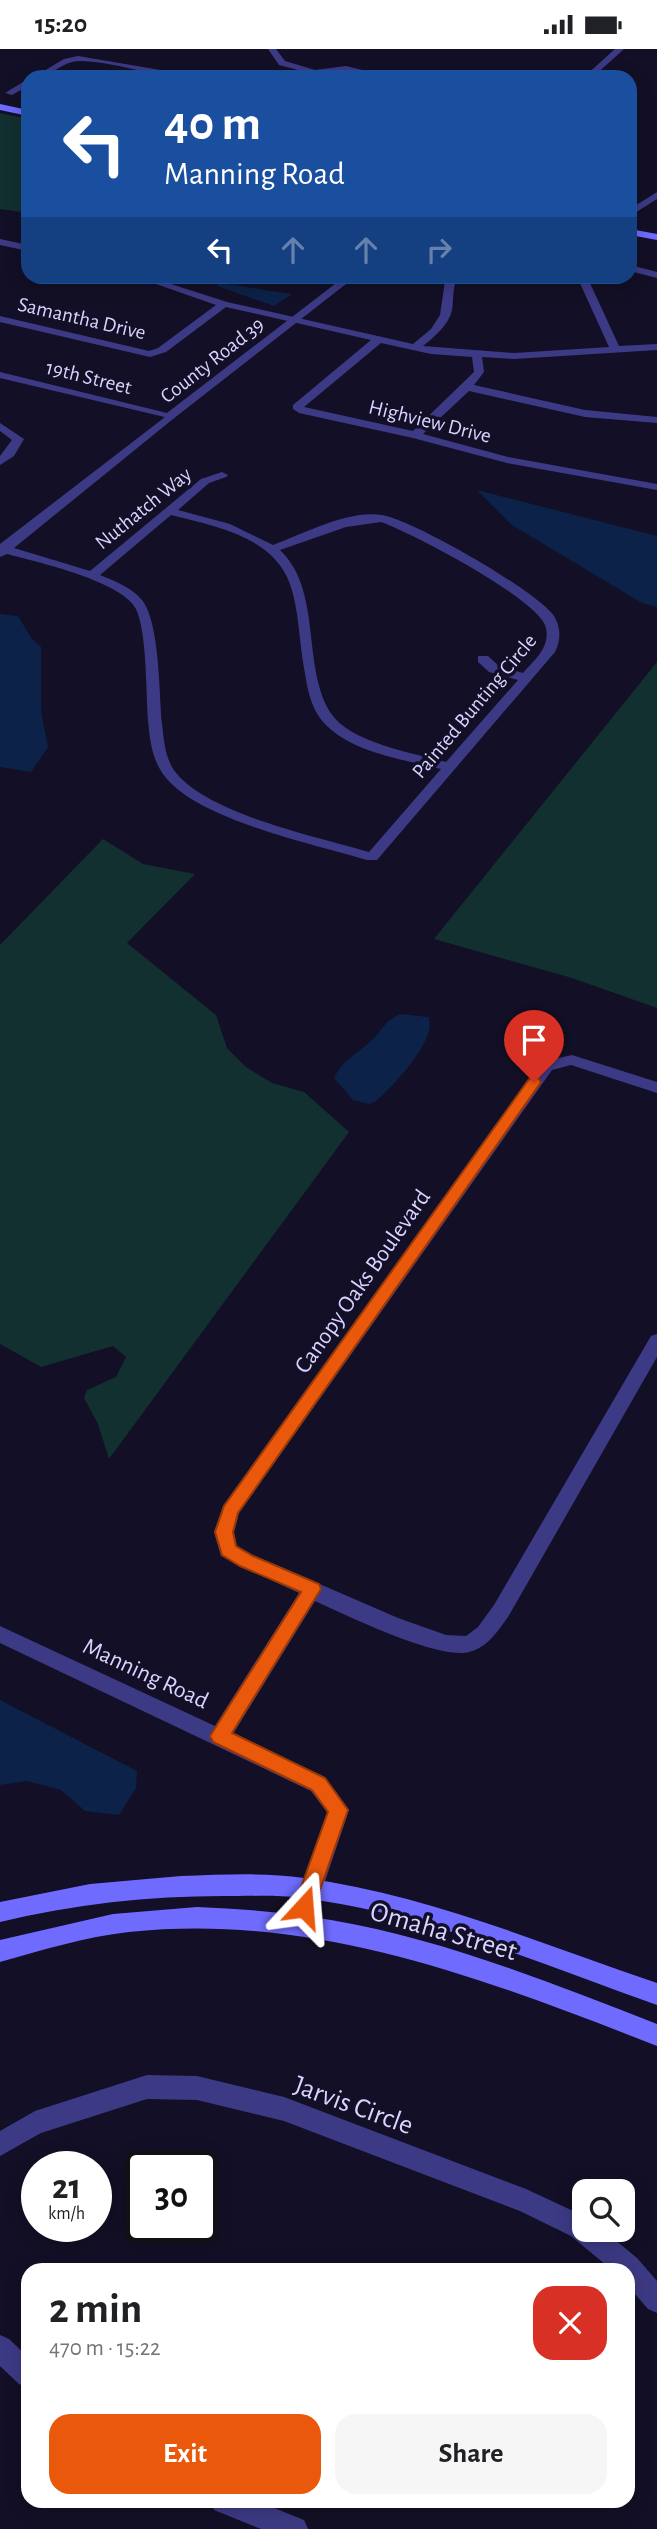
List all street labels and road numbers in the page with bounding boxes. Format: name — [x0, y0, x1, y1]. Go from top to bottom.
street label: Samantha Drive — [16, 294, 148, 343]
street label: County Road 39 — [157, 314, 268, 407]
street label: 19th Street — [44, 357, 134, 398]
street label: Highview Drive — [367, 396, 493, 447]
street label: Nuthatch Way — [91, 463, 195, 553]
street label: Painted Bunting Circle — [408, 630, 541, 782]
street label: Canopy Oaks Boulevard — [290, 1185, 435, 1378]
street label: Manning Road — [79, 1634, 212, 1713]
street label: Omaha Street — [367, 1898, 520, 1966]
street label: Jarvis Circle — [290, 2071, 417, 2140]

